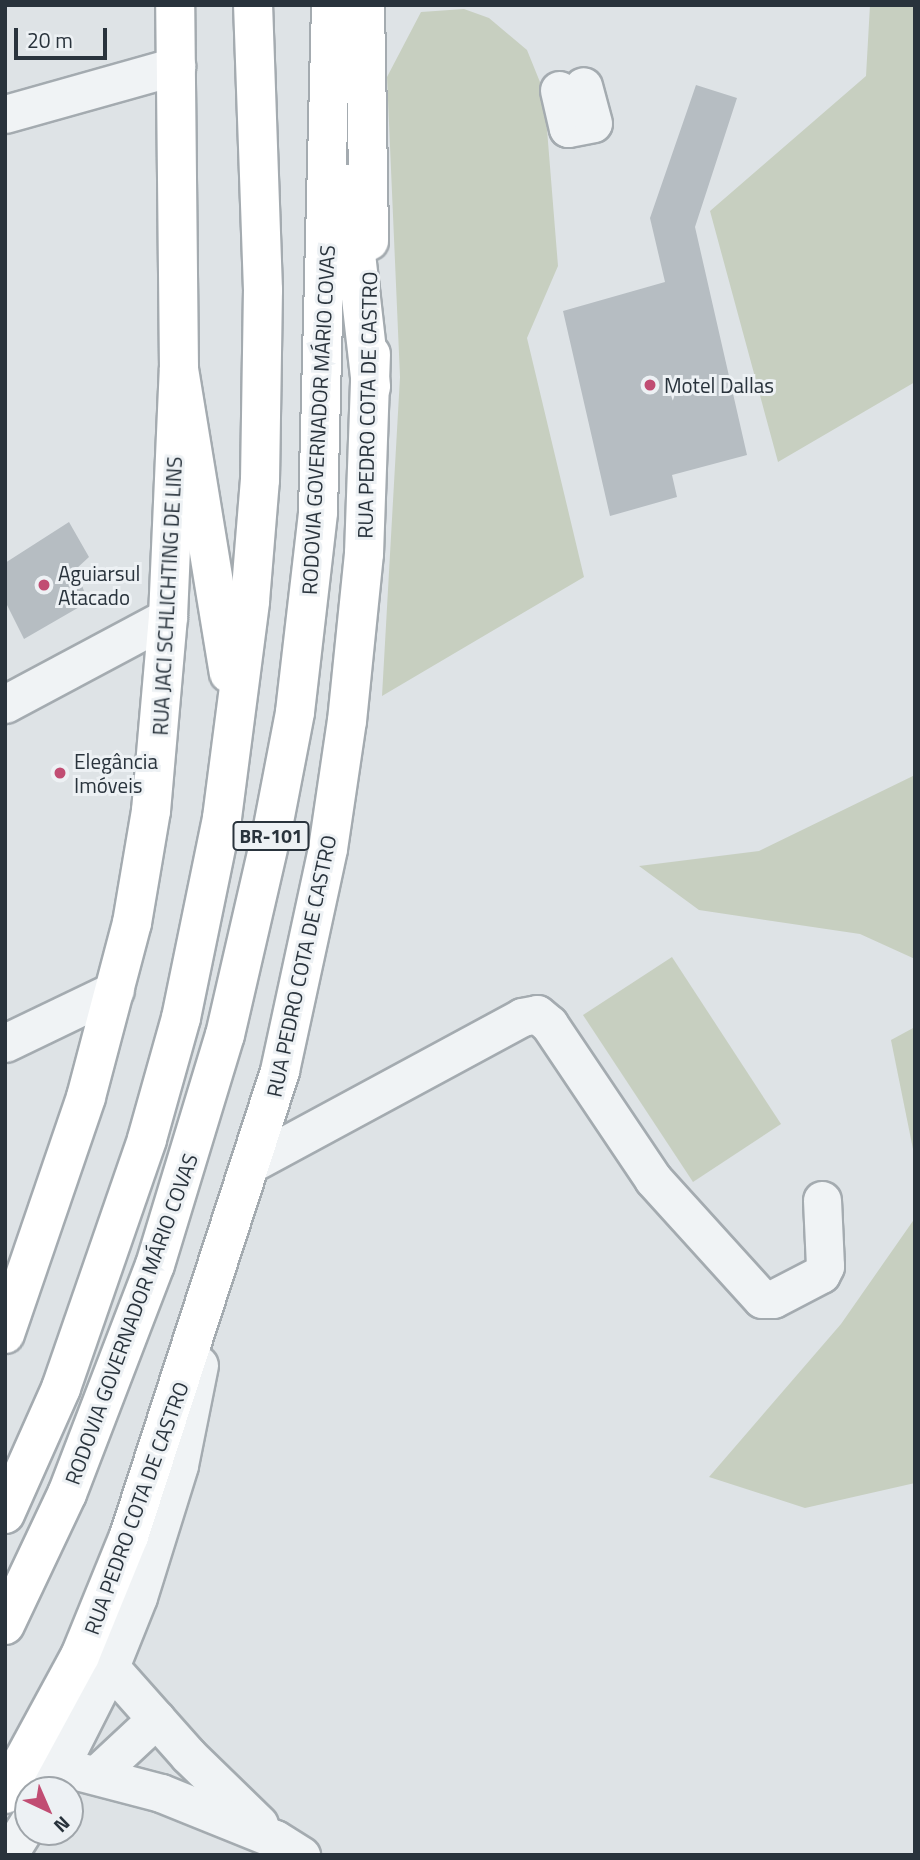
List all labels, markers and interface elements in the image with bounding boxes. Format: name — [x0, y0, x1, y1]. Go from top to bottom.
scale bar — [18, 14, 110, 58]
text: 20 m — [27, 24, 73, 56]
street label: RODOVIA GOVERNADOR MÁRIO COVAS — [296, 244, 340, 596]
street label: RUA PEDRO COTA DE CASTRO — [352, 271, 382, 539]
place label: Motel Dallas — [664, 372, 774, 398]
marker: Motel Dallas — [642, 377, 658, 393]
street label: RUA JACI SCHLICHTING DE LINS — [147, 456, 187, 736]
place label: Aguiarsul Atacado — [58, 560, 140, 610]
marker: Aguiarsul Atacado — [36, 577, 52, 593]
place label: Elegância Imóveis — [74, 748, 158, 798]
marker: Elegância Imóveis — [52, 765, 68, 781]
road number: BR-101 — [231, 820, 311, 852]
street label: RUA PEDRO COTA DE CASTRO — [261, 833, 341, 1099]
street label: RODOVIA GOVERNADOR MÁRIO COVAS — [59, 1150, 203, 1488]
street label: RUA PEDRO COTA DE CASTRO — [78, 1378, 194, 1638]
north arrow — [14, 1776, 84, 1846]
text: N — [48, 1810, 77, 1840]

